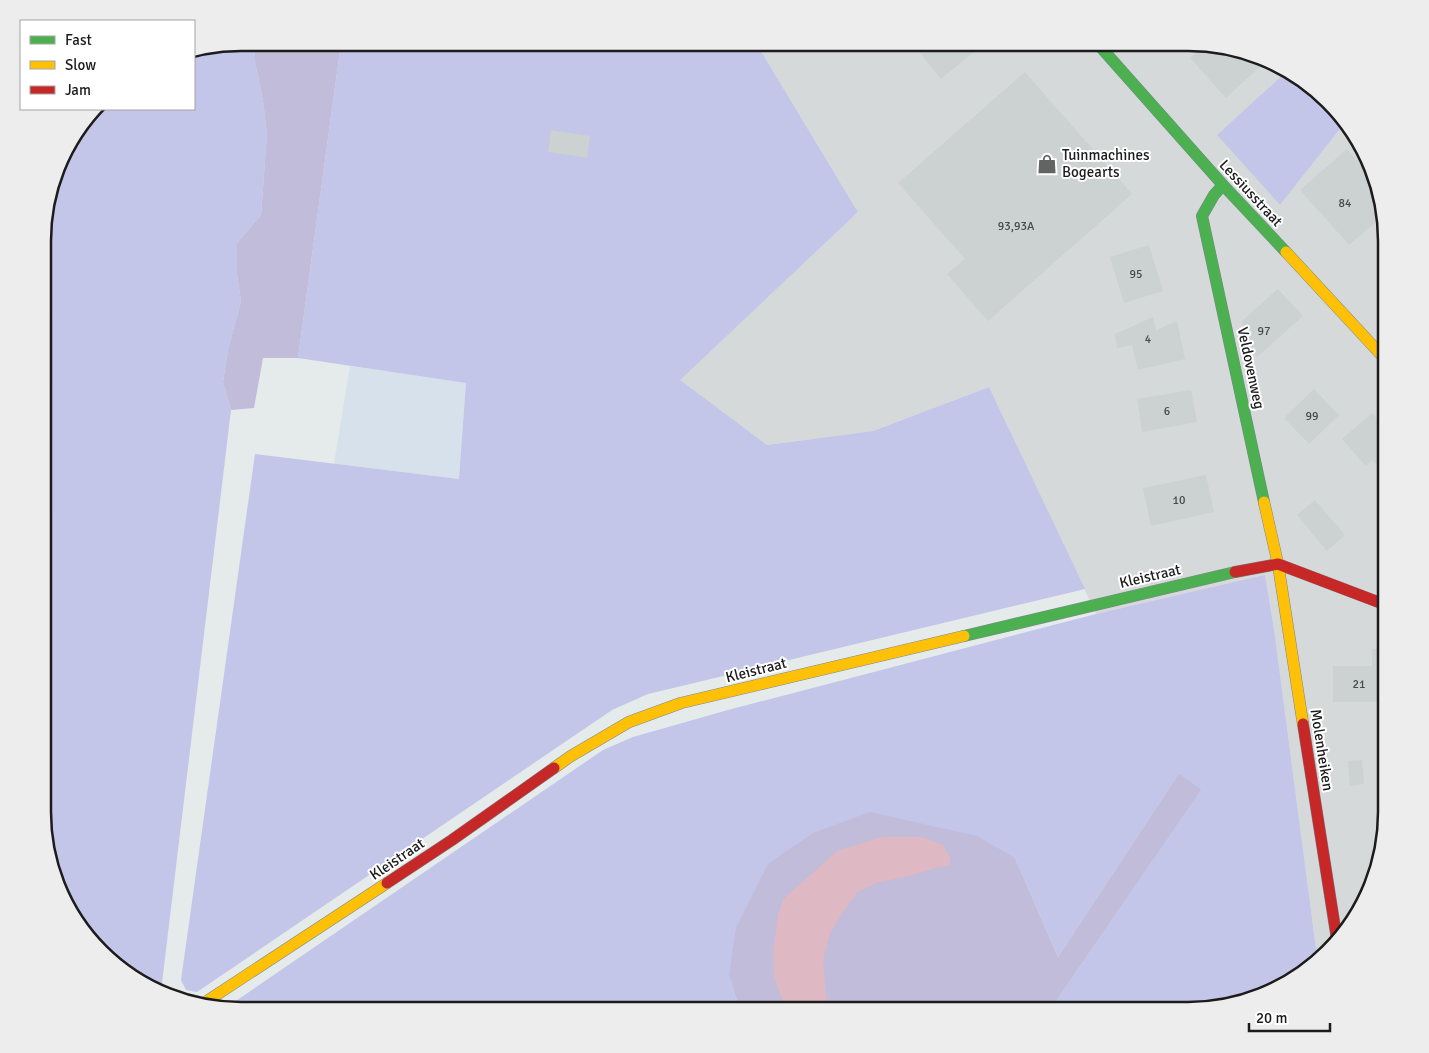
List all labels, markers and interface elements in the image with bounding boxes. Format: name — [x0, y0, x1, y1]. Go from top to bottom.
legend — [20, 20, 195, 110]
text: Fast — [65, 31, 92, 49]
text: Slow — [65, 56, 96, 74]
text: Jam — [65, 81, 91, 99]
place label: Tuinmachines Bogearts — [1062, 146, 1150, 181]
shop icon: Tuinmachines Bogearts — [1036, 153, 1058, 175]
street label: Lessiusstraat — [1216, 156, 1286, 230]
house number: 84 — [1339, 196, 1352, 211]
house number: 93,93A — [998, 219, 1035, 234]
house number: 95 — [1130, 267, 1142, 282]
house number: 97 — [1258, 324, 1270, 339]
street label: Veldovenweg — [1234, 325, 1268, 411]
house number: 4 — [1145, 332, 1152, 347]
house number: 6 — [1164, 404, 1170, 419]
house number: 99 — [1306, 409, 1318, 424]
house number: 10 — [1173, 493, 1185, 508]
street label: Kleistraat — [1118, 560, 1182, 592]
street label: Kleistraat — [724, 654, 788, 686]
house number: 21 — [1353, 677, 1365, 692]
street label: Molenheiken — [1307, 708, 1337, 792]
street label: Kleistraat — [366, 834, 428, 884]
scale bar — [1249, 1000, 1330, 1032]
text: 20 m — [1256, 1009, 1287, 1027]

